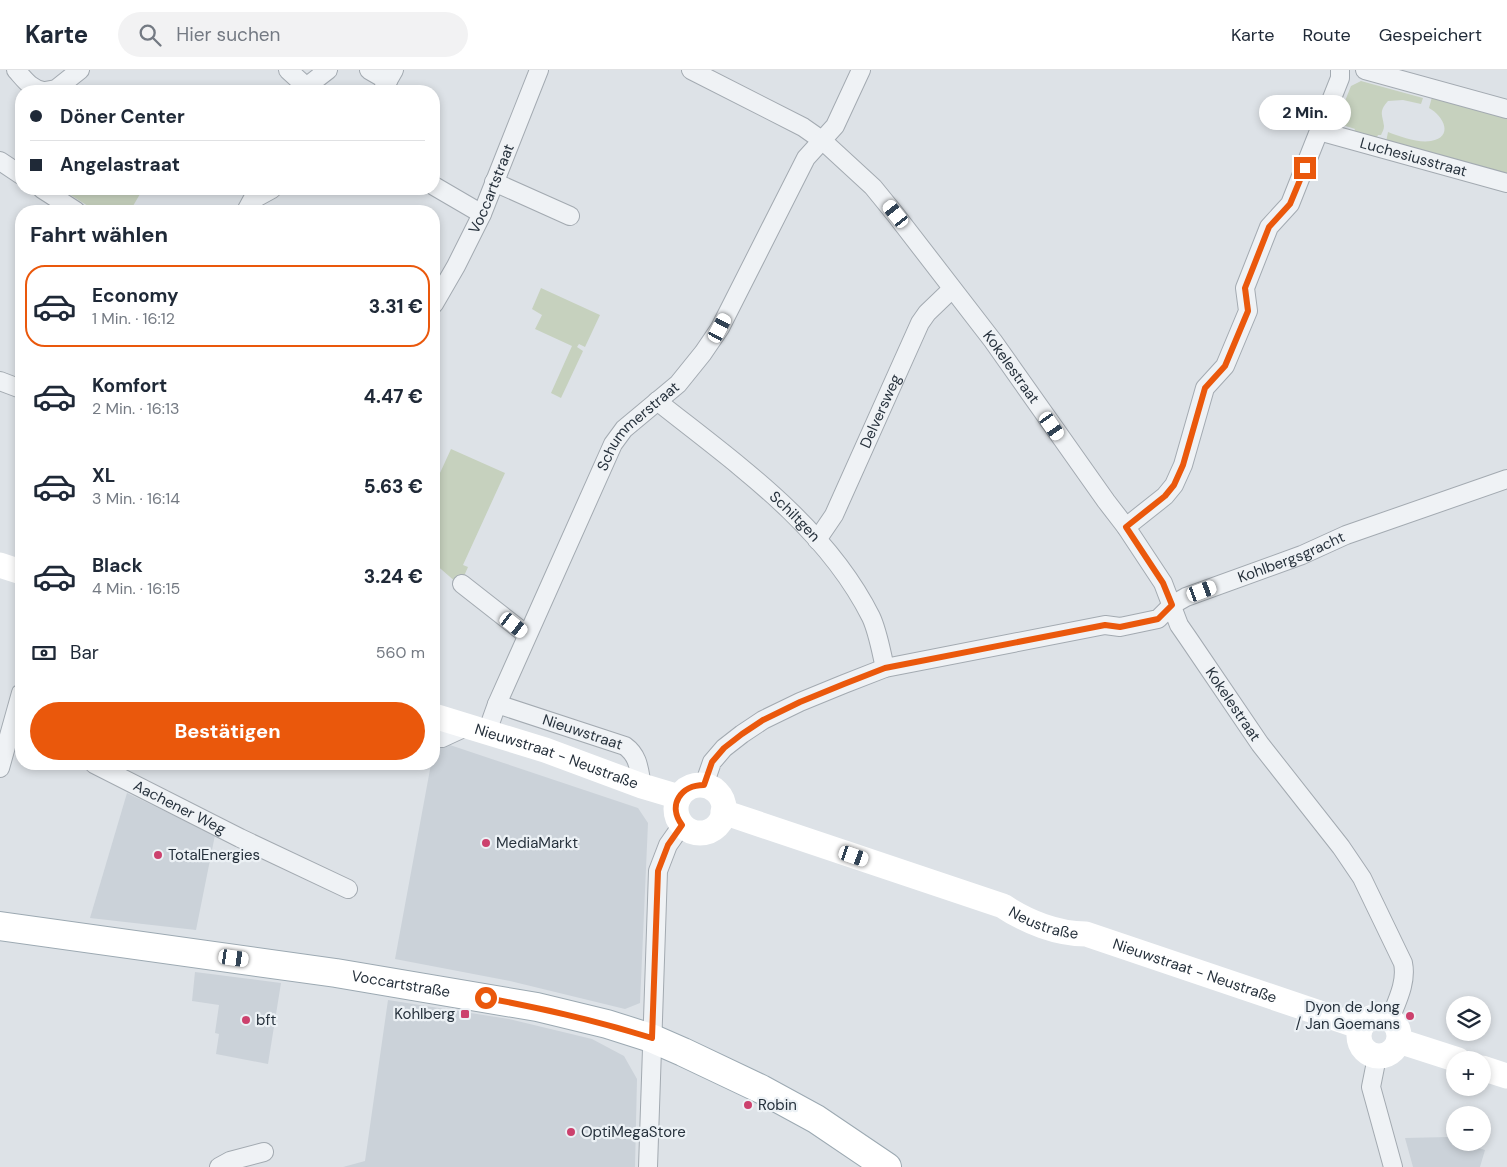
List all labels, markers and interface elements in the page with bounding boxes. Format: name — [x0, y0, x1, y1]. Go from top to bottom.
search box — [118, 12, 468, 57]
text: Karte — [25, 19, 88, 50]
icon: search — [136, 21, 164, 49]
text: Hier suchen — [176, 22, 281, 47]
text: Karte — [1231, 23, 1275, 47]
text: Route — [1303, 23, 1351, 47]
text: Gespeichert — [1379, 23, 1482, 47]
callout: 2 Min. — [1259, 96, 1351, 131]
text: 2 Min. — [1282, 102, 1328, 123]
text: Döner Center — [60, 104, 185, 129]
street label: Luchesiusstraat — [1358, 133, 1469, 181]
street label: Voccartstraat — [464, 141, 519, 237]
text: Angelastraat — [60, 152, 180, 177]
route end — [1294, 157, 1316, 179]
car — [880, 198, 911, 230]
text: Fahrt wählen — [30, 220, 168, 249]
text: Economy — [92, 283, 179, 308]
icon: car — [32, 284, 77, 329]
text: 3.31 € — [369, 294, 423, 319]
text: 1 Min. · 16:12 — [92, 308, 175, 329]
car — [706, 311, 733, 345]
street label: Kokelestraat — [978, 326, 1044, 408]
street label: Delversweg — [855, 371, 906, 451]
text: Komfort — [92, 373, 167, 398]
icon: car — [32, 374, 77, 419]
street label: Schummerstraat — [592, 377, 683, 474]
text: 4.47 € — [364, 384, 423, 409]
text: 2 Min. · 16:13 — [92, 398, 180, 419]
car — [1037, 409, 1066, 443]
text: XL — [92, 463, 115, 488]
icon: car — [32, 464, 77, 509]
text: 5.63 € — [364, 474, 423, 499]
street label: Schiltgen — [765, 487, 825, 546]
text: 3 Min. · 16:14 — [92, 488, 180, 509]
street label: Kohlbergsgracht — [1235, 527, 1348, 587]
text: Black — [92, 553, 143, 578]
icon: car — [32, 554, 77, 599]
text: 3.24 € — [364, 564, 423, 589]
text: 4 Min. · 16:15 — [92, 578, 180, 599]
car — [1185, 579, 1218, 603]
car — [497, 610, 530, 640]
icon: cash — [30, 639, 58, 667]
text: Bar — [70, 640, 99, 665]
text: 560 m — [376, 642, 425, 663]
street label: Kokelestraat — [1201, 663, 1265, 745]
button: Bestätigen — [30, 702, 425, 760]
street label: Nieuwstraat — [540, 710, 625, 755]
street label: Nieuwstraat - Neustraße — [472, 719, 641, 794]
street label: Aachener Weg — [130, 776, 229, 839]
place label: MediaMarkt — [496, 833, 578, 853]
marker: MediaMarkt — [480, 837, 492, 849]
car — [837, 844, 870, 868]
place label: TotalEnergies — [168, 845, 260, 865]
marker: TotalEnergies — [152, 849, 164, 861]
street label: Neustraße — [1005, 902, 1079, 944]
street label: Nieuwstraat - Neustraße — [1110, 934, 1279, 1008]
car — [218, 948, 249, 968]
street label: Voccartstraße — [350, 966, 452, 1002]
route start — [475, 987, 497, 1009]
map controls — [1446, 996, 1491, 1151]
button: layers — [1446, 996, 1491, 1041]
place label: Dyon de Jong / Jan Goemans — [1295, 997, 1400, 1034]
place label: Kohlberg — [394, 1004, 455, 1024]
marker: Kohlberg — [459, 1008, 471, 1020]
place label: bft — [256, 1010, 276, 1030]
marker: Dyon de Jong / Jan Goemans — [1404, 1010, 1416, 1022]
marker: bft — [240, 1014, 252, 1026]
button: + — [1446, 1051, 1491, 1096]
place label: Robin — [758, 1095, 797, 1115]
marker: Robin — [742, 1099, 754, 1111]
button: − — [1446, 1106, 1491, 1151]
place label: OptiMegaStore — [581, 1122, 686, 1142]
marker: OptiMegaStore — [565, 1126, 577, 1138]

